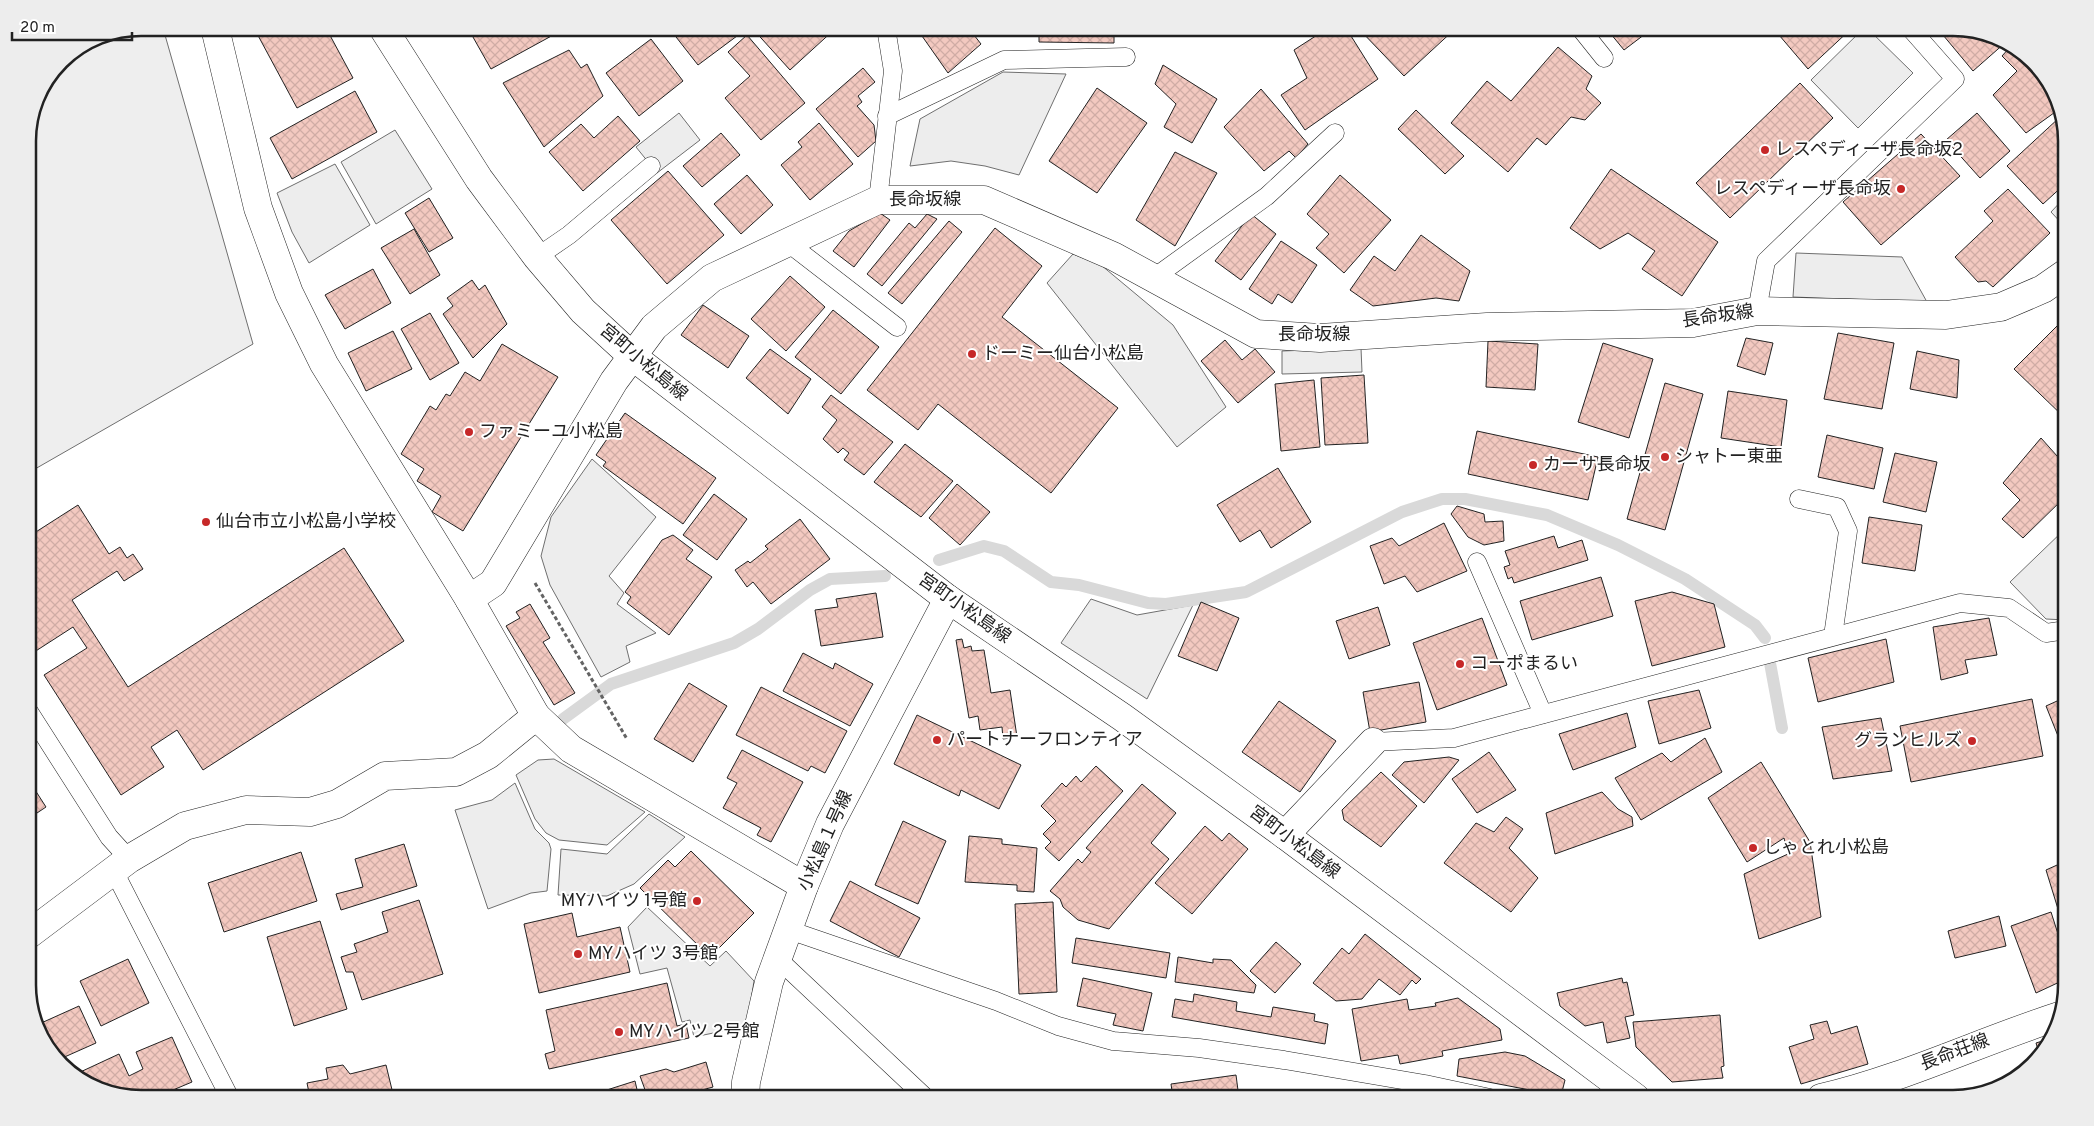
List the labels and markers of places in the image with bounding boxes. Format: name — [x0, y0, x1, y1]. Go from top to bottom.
place label: レスペディーザ長命坂2 — [1775, 139, 1963, 162]
marker: レスペディーザ長命坂2 — [1759, 144, 1771, 156]
place label: レスペディーザ長命坂 — [1714, 178, 1891, 201]
marker: レスペディーザ長命坂 — [1895, 183, 1907, 195]
place label: ドーミー仙台小松島 — [982, 343, 1144, 366]
marker: ドーミー仙台小松島 — [966, 348, 978, 360]
place label: ファミーユ小松島 — [479, 421, 623, 444]
marker: ファミーユ小松島 — [463, 426, 475, 438]
place label: シャトー東亜 — [1675, 446, 1783, 469]
marker: シャトー東亜 — [1659, 451, 1671, 463]
place label: カーサ長命坂 — [1543, 454, 1651, 477]
marker: カーサ長命坂 — [1527, 459, 1539, 471]
place label: 仙台市立小松島小学校 — [216, 511, 396, 534]
marker: 仙台市立小松島小学校 — [200, 516, 212, 528]
place label: コーポまるい — [1470, 653, 1578, 676]
marker: コーポまるい — [1454, 658, 1466, 670]
place label: パートナーフロンティア — [947, 729, 1143, 752]
place label: グランヒルズ — [1854, 730, 1962, 753]
marker: パートナーフロンティア — [931, 734, 943, 746]
marker: グランヒルズ — [1966, 735, 1978, 747]
place label: しゃとれ小松島 — [1763, 837, 1889, 860]
marker: しゃとれ小松島 — [1747, 842, 1759, 854]
place label: MYハイツ 1号館 — [561, 890, 687, 913]
marker: MYハイツ 1号館 — [691, 895, 703, 907]
place label: MYハイツ 3号館 — [588, 943, 718, 966]
marker: MYハイツ 3号館 — [572, 948, 584, 960]
place label: MYハイツ 2号館 — [629, 1021, 760, 1044]
marker: MYハイツ 2号館 — [613, 1026, 625, 1038]

